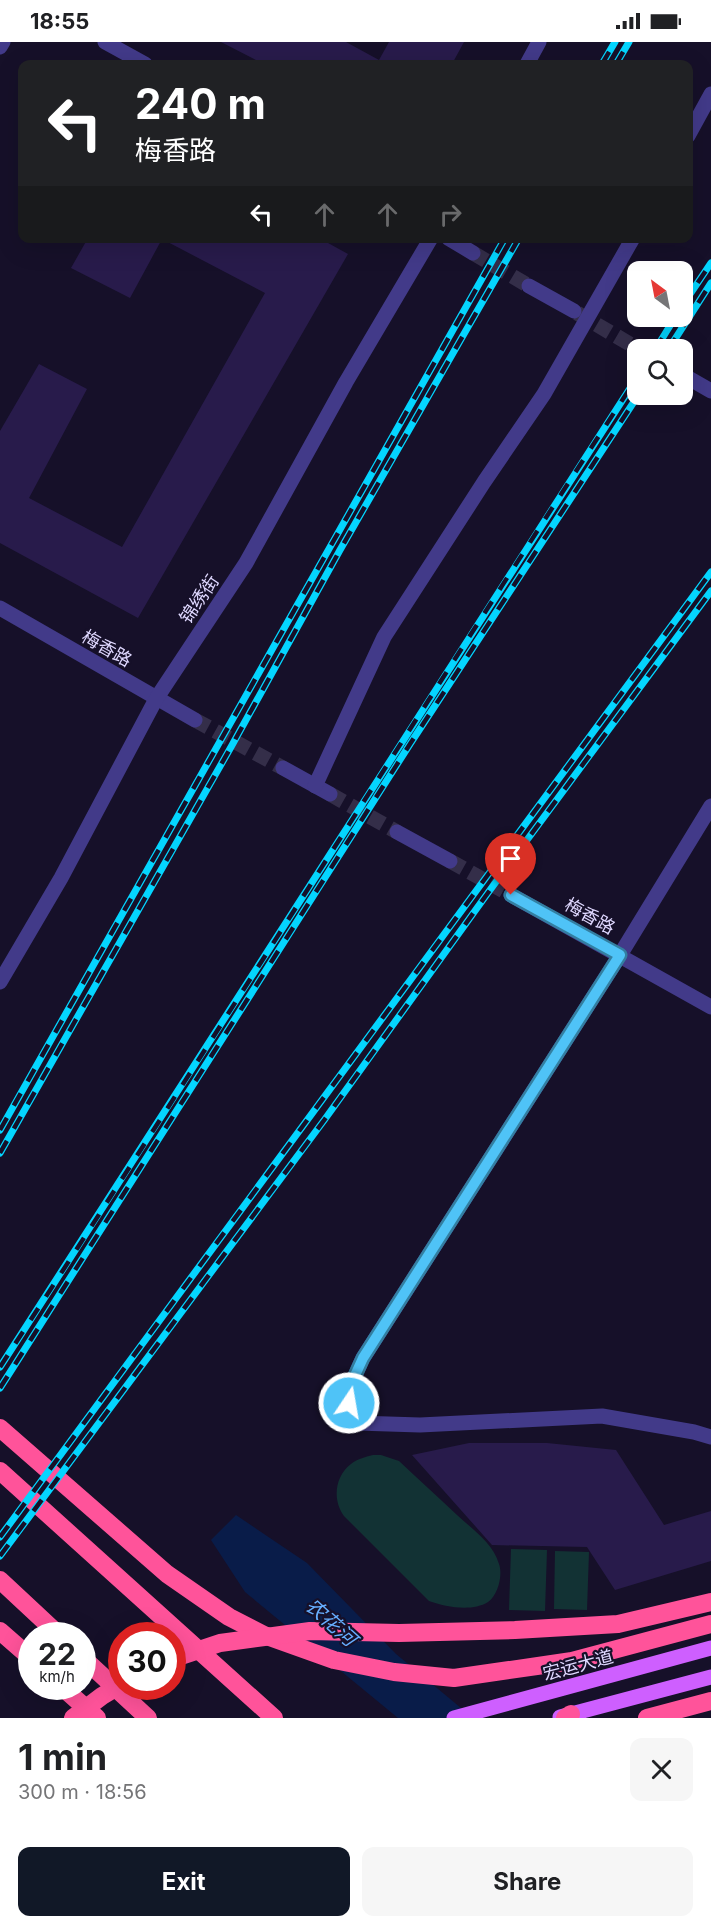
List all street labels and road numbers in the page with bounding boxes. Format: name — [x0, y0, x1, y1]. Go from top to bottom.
street label: 锦绣街 — [175, 571, 223, 627]
street label: 梅香路 — [78, 625, 136, 671]
street label: 梅香路 — [561, 894, 619, 938]
street label: 宏运大道 — [541, 1646, 615, 1684]

